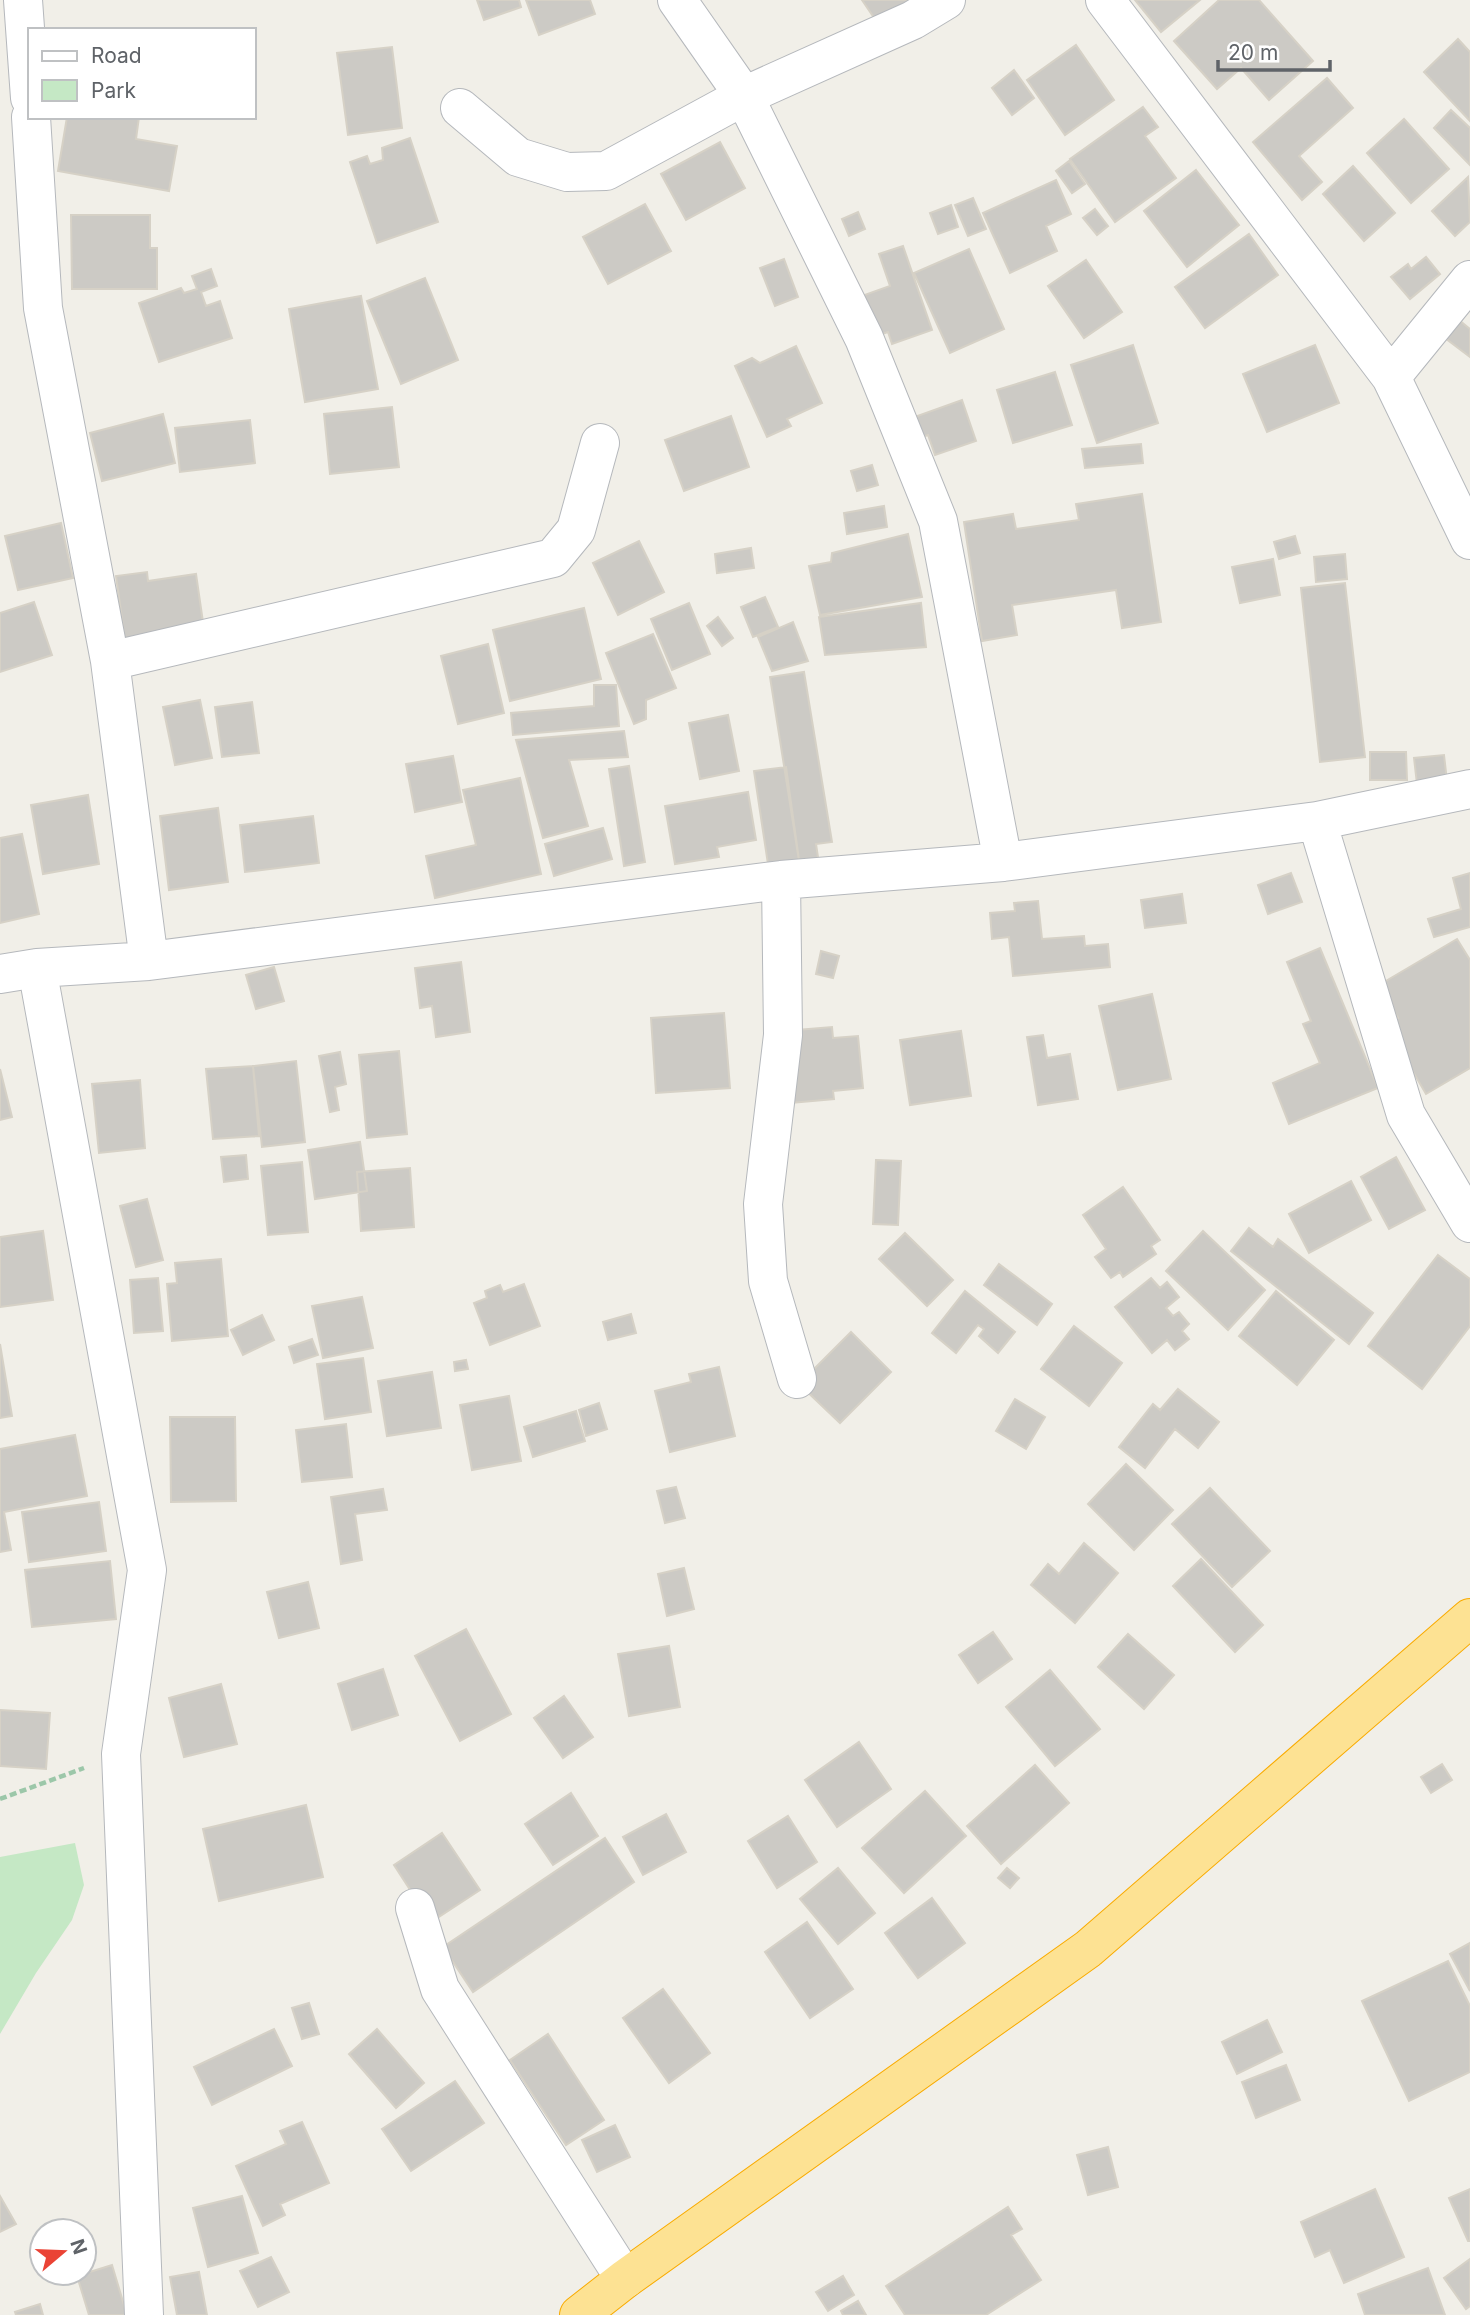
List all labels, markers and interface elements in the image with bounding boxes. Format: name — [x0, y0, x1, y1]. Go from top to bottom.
legend — [28, 28, 256, 119]
scale bar — [1218, 28, 1330, 72]
text: 20 m — [1228, 40, 1278, 65]
text: Road — [91, 43, 142, 68]
text: Park — [91, 78, 136, 103]
north arrow — [28, 2217, 98, 2287]
text: N — [65, 2236, 92, 2257]

